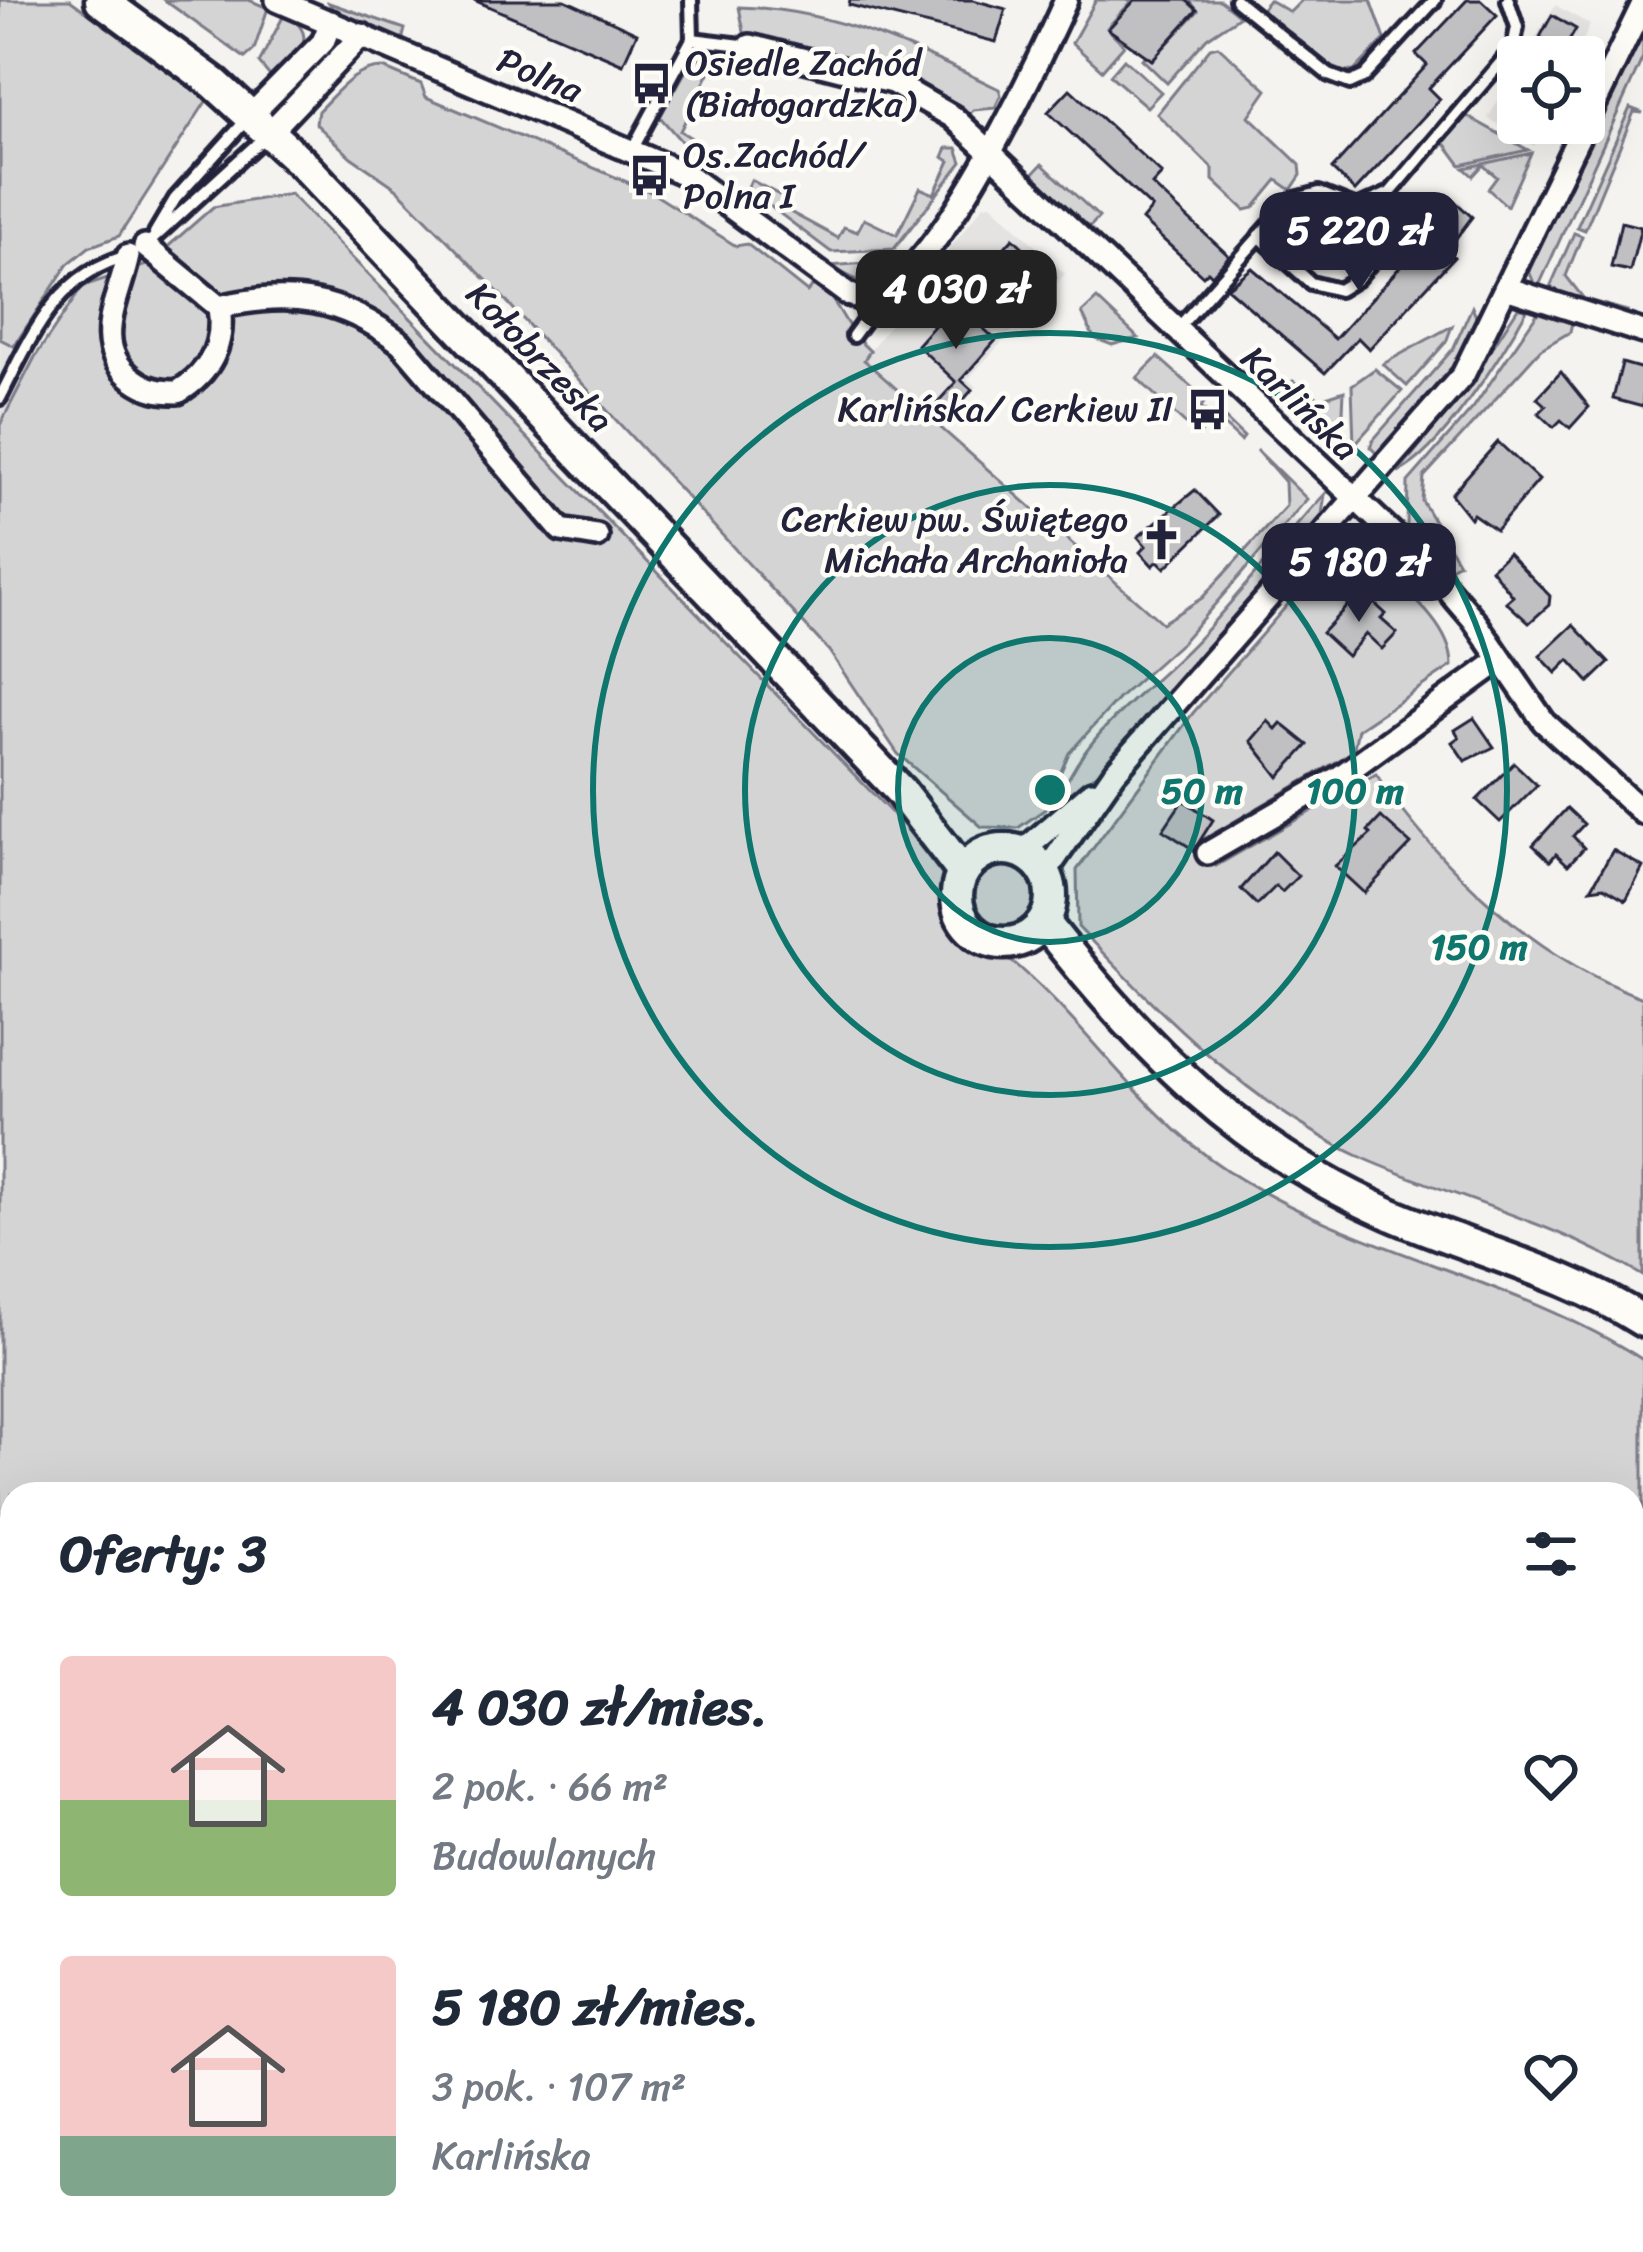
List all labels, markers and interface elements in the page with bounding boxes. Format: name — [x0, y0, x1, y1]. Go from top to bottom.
street label: Polna — [487, 28, 594, 122]
place label: Osiedle Zachód (Białogardzka) — [685, 31, 923, 136]
map controls — [1497, 36, 1605, 144]
button: locate — [1497, 36, 1605, 144]
bus stop icon: Osiedle Zachód (Białogardzka) — [628, 61, 674, 107]
place label: Os.Zachód/ Polna I — [683, 123, 868, 228]
bus stop icon: Os.Zachód/ Polna I — [626, 153, 672, 199]
pin: 5 220 zł — [1235, 192, 1483, 294]
text: 5 220 zł — [1286, 196, 1432, 265]
pin: 4 030 zł — [832, 250, 1080, 352]
text: 4 030 zł — [883, 254, 1029, 323]
street label: Kołobrzeska — [450, 265, 630, 449]
street label: Karlińska — [1225, 329, 1375, 477]
place label: Karlińska/ Cerkiew II — [838, 377, 1173, 441]
bus stop icon: Karlińska/ Cerkiew II — [1184, 386, 1230, 432]
place label: Cerkiew pw. Świętego Michała Archanioła — [781, 487, 1128, 592]
church icon: Cerkiew pw. Świętego Michała Archanioła — [1139, 517, 1185, 563]
pin: 5 180 zł — [1235, 523, 1483, 625]
text: 5 180 zł — [1289, 527, 1429, 596]
text: 50 m — [1161, 759, 1243, 823]
text: 100 m — [1306, 759, 1404, 823]
centre of rings — [1029, 769, 1071, 811]
text: 150 m — [1430, 915, 1528, 979]
text: Oferty: 3 — [60, 1509, 266, 1599]
icon: filters — [1518, 1521, 1584, 1587]
text: 4 030 zł/mies. — [432, 1662, 767, 1752]
icon: home — [156, 1704, 300, 1848]
icon: heart — [1518, 1743, 1584, 1809]
text: 2 pok. · 66 m² — [432, 1752, 668, 1821]
text: Budowlanych — [432, 1821, 657, 1890]
text: 5 180 zł/mies. — [432, 1962, 759, 2052]
icon: home — [156, 2004, 300, 2148]
icon: heart — [1518, 2043, 1584, 2109]
text: 3 pok. · 107 m² — [432, 2052, 686, 2121]
text: Karlińska — [432, 2121, 590, 2190]

